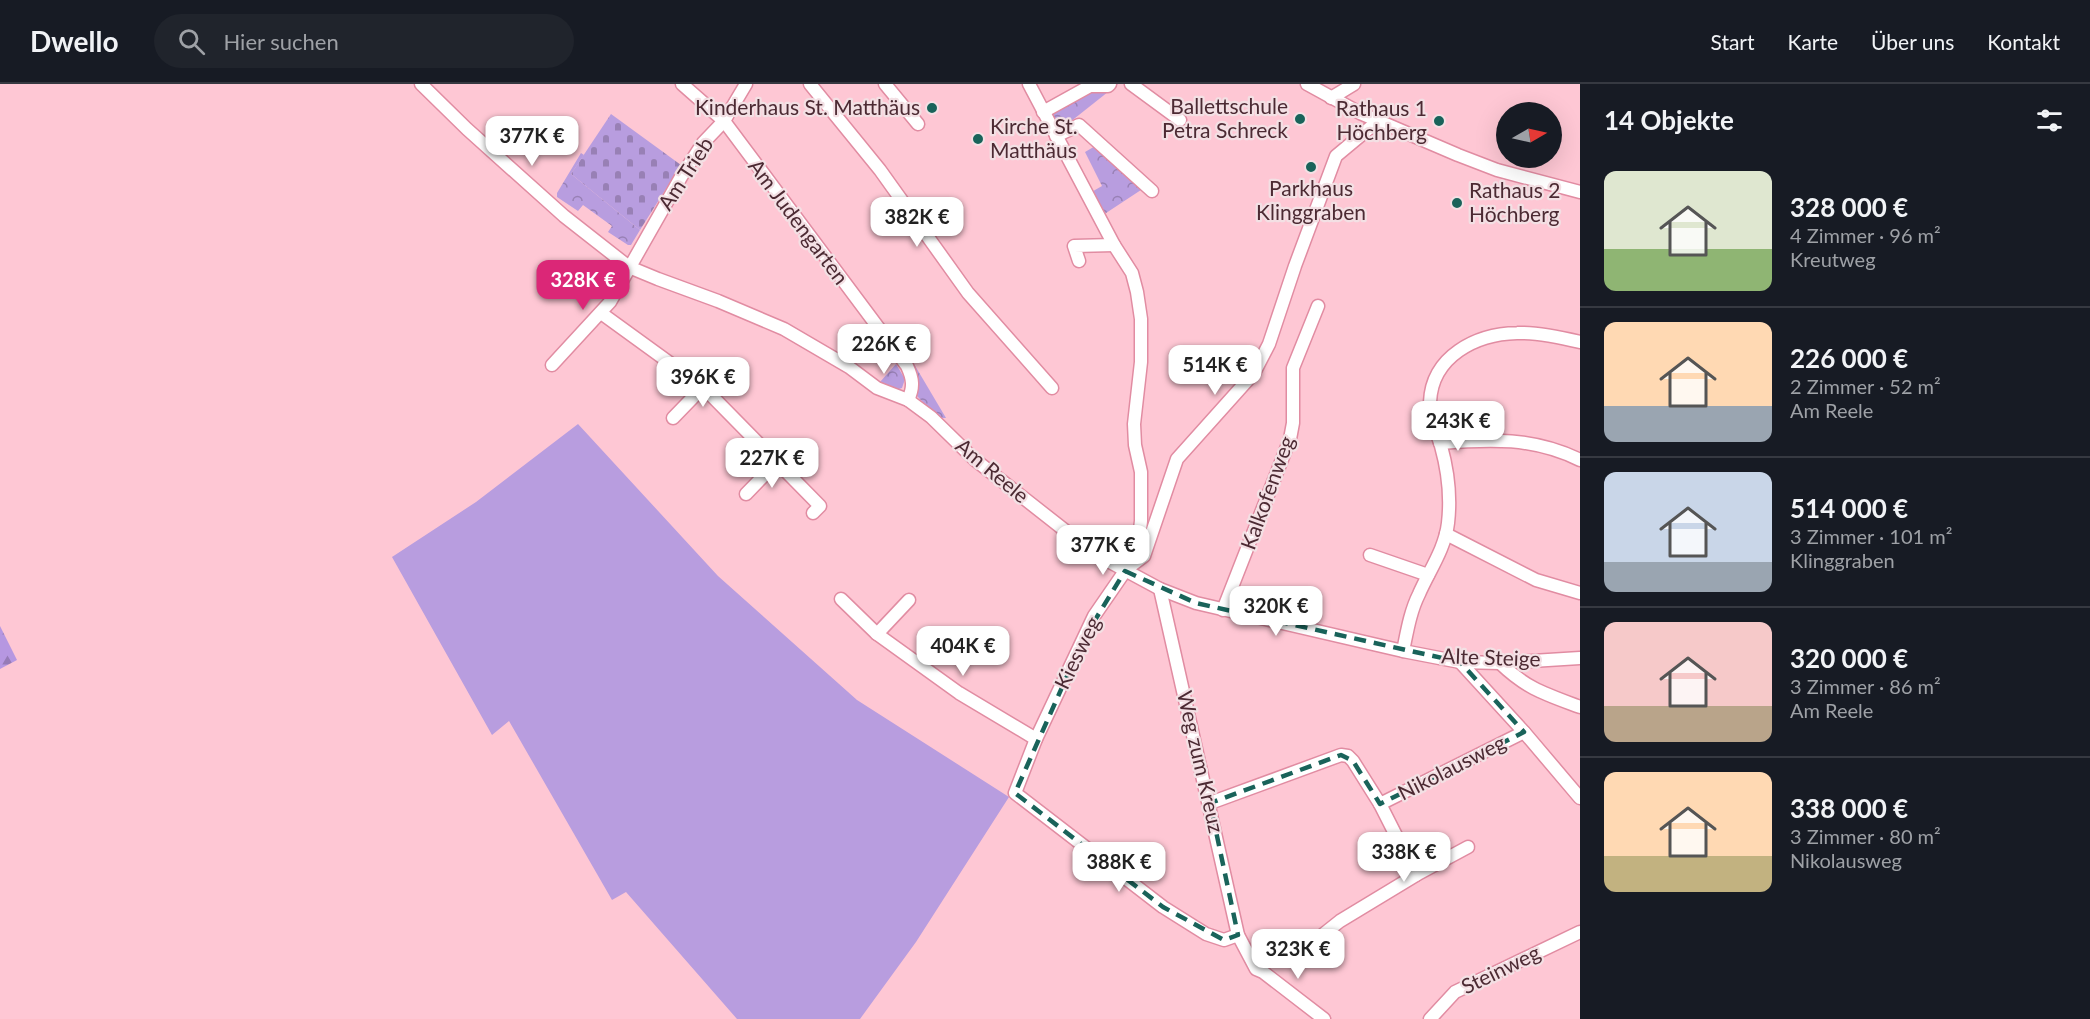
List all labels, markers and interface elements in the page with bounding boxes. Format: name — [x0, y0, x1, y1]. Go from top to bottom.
search box — [154, 14, 574, 68]
text: Dwello — [30, 24, 118, 58]
icon: search — [175, 25, 208, 58]
text: Hier suchen — [223, 28, 339, 55]
text: Start — [1710, 29, 1755, 54]
text: Karte — [1788, 29, 1838, 54]
text: Über uns — [1871, 29, 1954, 54]
text: Kontakt — [1987, 29, 2060, 54]
place label: Ballettschule Petra Schreck — [1162, 93, 1288, 142]
place label: Kinderhaus St. Matthäus — [695, 94, 920, 119]
place label: Rathaus 1 Höchberg — [1336, 95, 1427, 144]
marker: Kinderhaus St. Matthäus — [925, 101, 939, 115]
north arrow — [1496, 102, 1562, 168]
map controls — [1496, 102, 1562, 168]
text: 14 Objekte — [1604, 104, 1734, 136]
icon: filters — [2033, 104, 2066, 137]
marker: Ballettschule Petra Schreck — [1293, 112, 1307, 126]
place label: Kirche St. Matthäus — [990, 113, 1078, 162]
marker: Rathaus 1 Höchberg — [1432, 114, 1446, 128]
pin: 377K € — [483, 116, 581, 167]
text: 377K € — [500, 123, 564, 147]
street label: Am Trieb — [652, 132, 718, 214]
marker: Kirche St. Matthäus — [971, 132, 985, 146]
street label: Am Judengarten — [744, 154, 854, 289]
marker: Parkhaus Klinggraben — [1304, 160, 1318, 174]
place label: Parkhaus Klinggraben — [1256, 175, 1366, 224]
place label: Rathaus 2 Höchberg — [1469, 177, 1560, 226]
text: 328 000 € — [1790, 191, 1908, 223]
icon: home — [1652, 195, 1724, 267]
marker: Rathaus 2 Höchberg — [1450, 196, 1464, 210]
pin: 382K € — [868, 197, 966, 248]
text: 382K € — [885, 204, 949, 228]
text: 4 Zimmer · 96 m² — [1790, 223, 1941, 247]
text: Kreutweg — [1790, 247, 1876, 271]
pin: 328K € — [534, 260, 632, 311]
text: 328K € — [551, 267, 615, 291]
pin: 226K € — [835, 324, 933, 375]
text: 226K € — [852, 331, 916, 355]
text: 226 000 € — [1790, 342, 1908, 374]
pin: 514K € — [1166, 345, 1264, 396]
icon: home — [1652, 346, 1724, 418]
text: 514K € — [1183, 352, 1247, 376]
pin: 396K € — [654, 357, 752, 408]
text: 396K € — [671, 364, 735, 388]
text: 2 Zimmer · 52 m² — [1790, 374, 1941, 398]
text: Am Reele — [1790, 398, 1873, 422]
pin: 243K € — [1409, 401, 1507, 452]
text: 243K € — [1426, 408, 1490, 432]
street label: Am Reele — [951, 432, 1035, 508]
street label: Kalkofenweg — [1234, 432, 1299, 553]
pin: 227K € — [723, 438, 821, 489]
text: 227K € — [740, 445, 804, 469]
text: 514 000 € — [1790, 492, 1908, 524]
icon: home — [1652, 496, 1724, 568]
text: 3 Zimmer · 101 m² — [1790, 524, 1952, 548]
pin: 377K € — [1054, 525, 1152, 576]
text: 377K € — [1071, 532, 1135, 556]
text: Klinggraben — [1790, 548, 1895, 572]
pin: 320K € — [1227, 586, 1325, 637]
text: 320K € — [1244, 593, 1308, 617]
street label: Kiesweg — [1048, 612, 1105, 693]
pin: 404K € — [914, 626, 1012, 677]
text: 404K € — [931, 633, 995, 657]
street label: Alte Steige — [1441, 642, 1541, 671]
text: 320 000 € — [1790, 642, 1908, 674]
icon: home — [1652, 646, 1724, 718]
text: 3 Zimmer · 86 m² — [1790, 674, 1941, 698]
street label: Weg zum Kreuz — [1173, 688, 1230, 835]
text: Am Reele — [1790, 698, 1873, 722]
street label: Nikolausweg — [1393, 729, 1509, 804]
text: 338 000 € — [1790, 792, 1908, 824]
icon: home — [1652, 796, 1724, 868]
text: 3 Zimmer · 80 m² — [1790, 824, 1941, 848]
pin: 338K € — [1355, 832, 1453, 883]
text: 338K € — [1372, 839, 1436, 863]
pin: 388K € — [1070, 842, 1168, 893]
text: Nikolausweg — [1790, 848, 1902, 872]
text: 388K € — [1087, 849, 1151, 873]
pin: 323K € — [1249, 929, 1347, 980]
text: 323K € — [1266, 936, 1330, 960]
street label: Steinweg — [1457, 939, 1544, 998]

